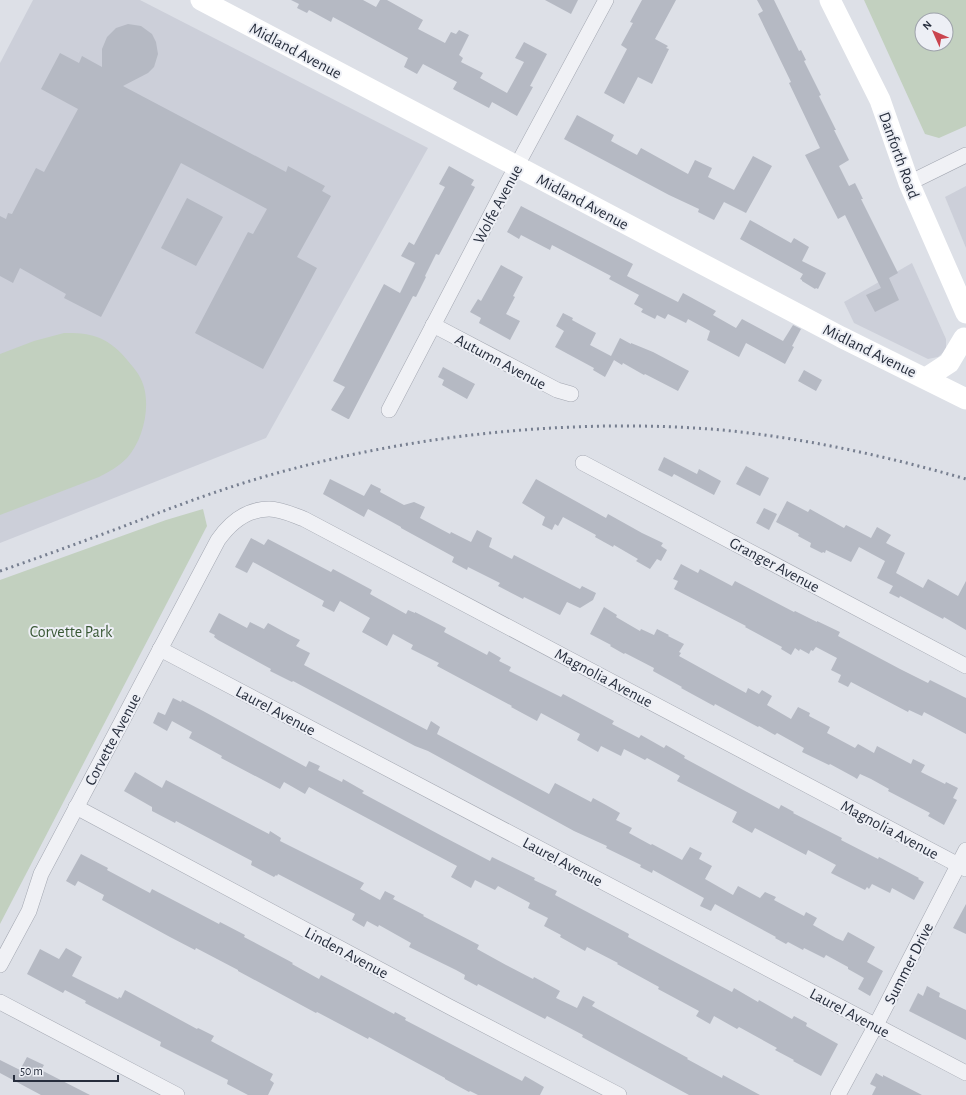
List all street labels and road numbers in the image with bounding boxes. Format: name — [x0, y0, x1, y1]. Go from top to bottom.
street label: Midland Avenue — [247, 20, 344, 82]
street label: Danforth Road — [876, 110, 922, 201]
street label: Wolfe Avenue — [470, 162, 525, 246]
street label: Midland Avenue — [534, 171, 631, 233]
street label: Midland Avenue — [820, 321, 919, 380]
street label: Autumn Avenue — [452, 331, 549, 393]
street label: Granger Avenue — [727, 534, 822, 595]
street label: Magnolia Avenue — [552, 645, 655, 710]
street label: Laurel Avenue — [233, 683, 318, 739]
street label: Corvette Avenue — [82, 691, 144, 788]
street label: Magnolia Avenue — [838, 797, 941, 862]
street label: Laurel Avenue — [520, 834, 605, 890]
street label: Summer Drive — [881, 920, 936, 1007]
street label: Linden Avenue — [302, 924, 391, 982]
street label: Laurel Avenue — [807, 985, 892, 1041]

